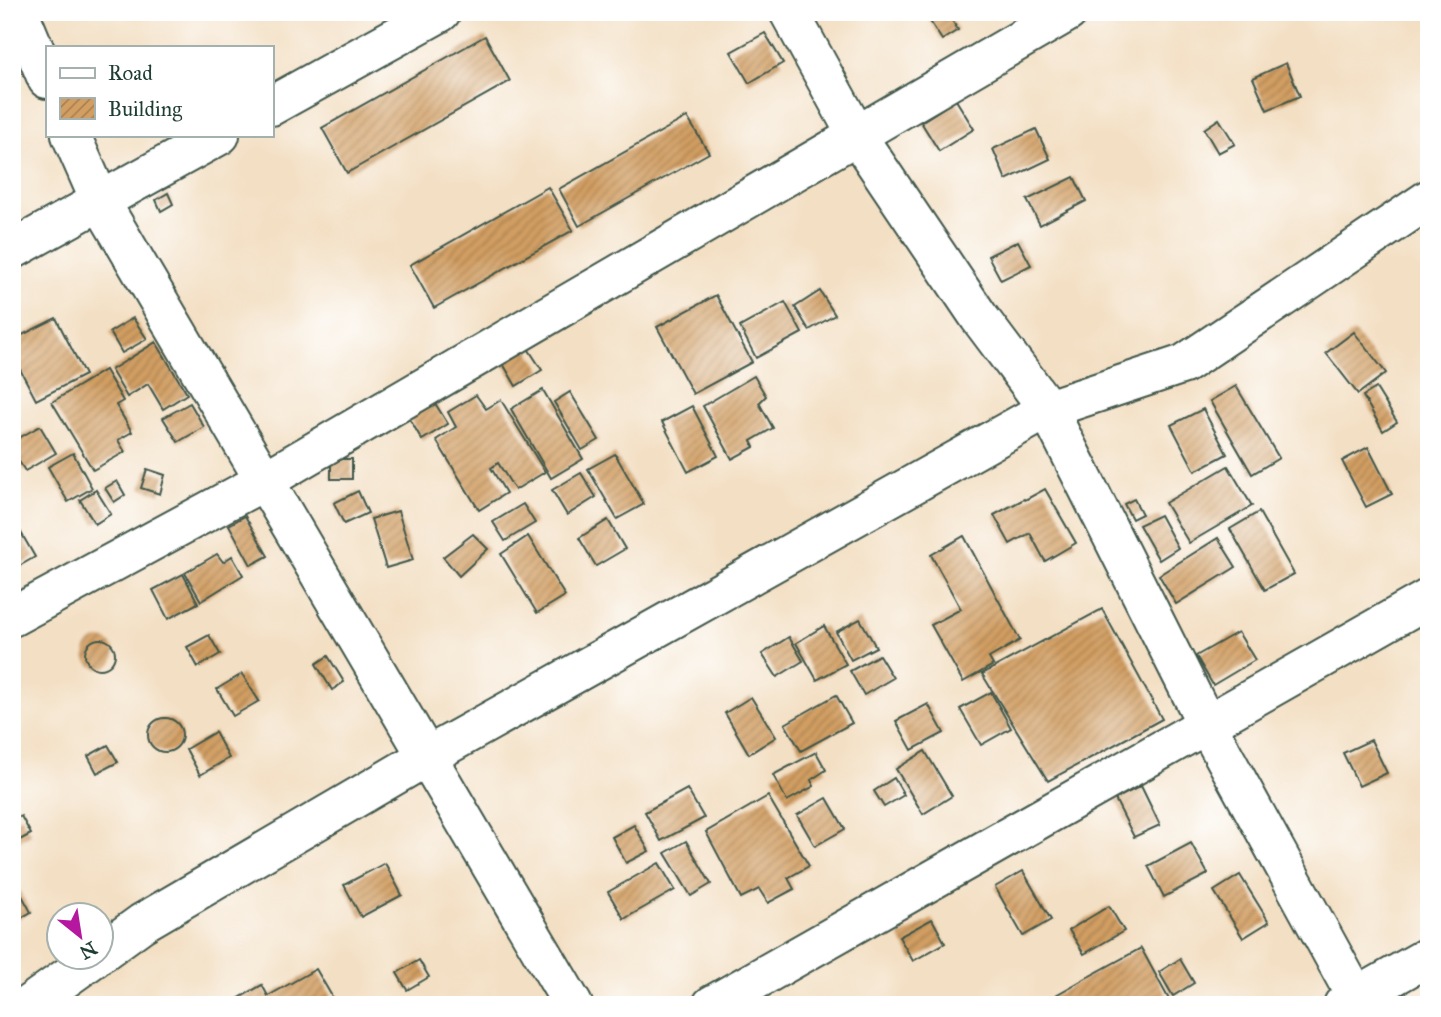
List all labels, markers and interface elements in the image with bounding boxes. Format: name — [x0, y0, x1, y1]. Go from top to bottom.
legend — [46, 46, 273, 136]
text: Road — [108, 60, 153, 86]
text: Building — [108, 96, 182, 122]
north arrow — [46, 902, 116, 972]
text: N — [76, 936, 101, 964]

